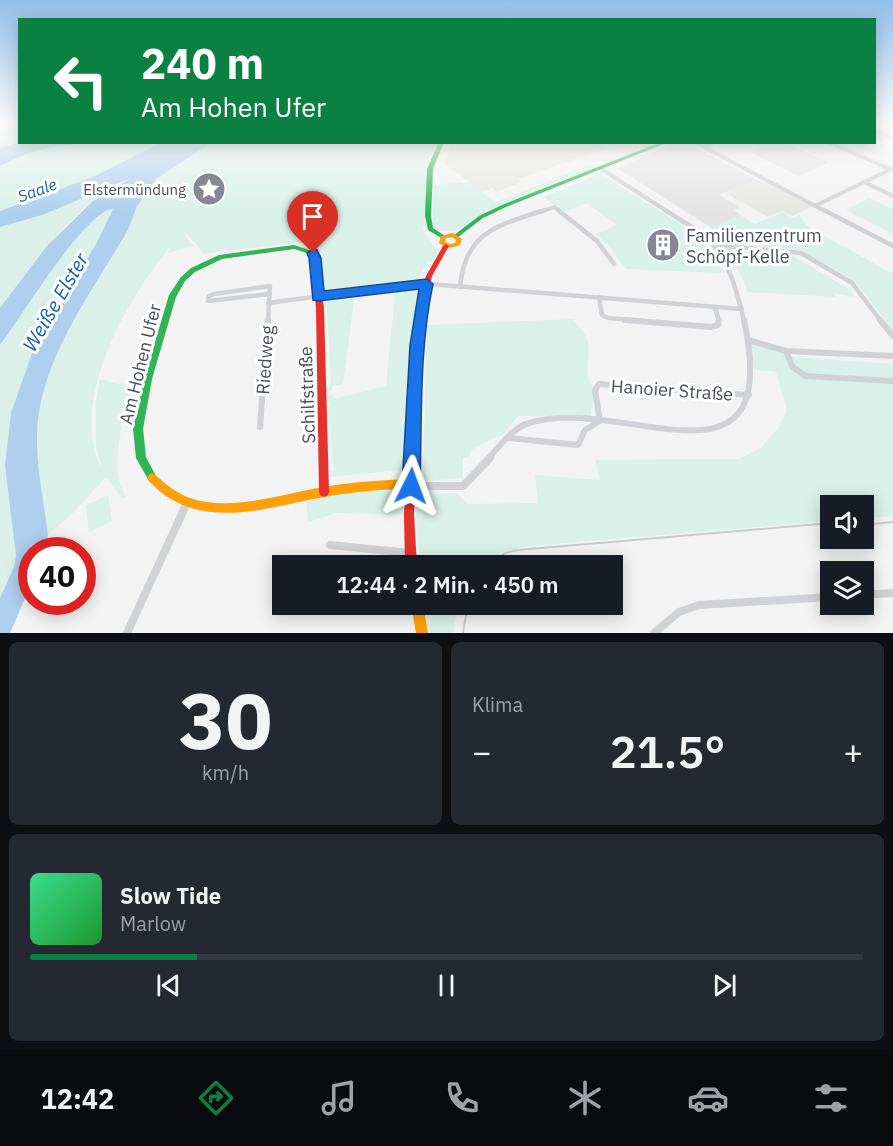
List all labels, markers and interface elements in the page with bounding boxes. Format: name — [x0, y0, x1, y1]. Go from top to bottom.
text: 240 m — [141, 36, 264, 91]
icon: left — [42, 42, 120, 120]
text: Am Hohen Ufer — [141, 89, 326, 124]
place icon: Elstermündung — [191, 171, 227, 207]
water label: Saale — [15, 174, 59, 206]
place label: Elstermündung — [83, 180, 186, 199]
pin — [287, 191, 338, 253]
icon: arrive — [296, 200, 329, 233]
place label: Familienzentrum Schöpf-Kelle — [686, 224, 822, 268]
building icon: Familienzentrum Schöpf-Kelle — [645, 227, 681, 263]
water label: Weiße Elster — [16, 247, 94, 356]
street label: Am Hohen Ufer — [114, 301, 166, 427]
street label: Riedweg — [251, 324, 279, 395]
street label: Schilfstraße — [294, 346, 320, 444]
street label: Hanoier Straße — [610, 374, 734, 406]
position arrow — [379, 454, 443, 518]
map controls — [820, 495, 874, 615]
button: sound — [820, 495, 874, 549]
speed limit sign: 40 — [18, 537, 96, 615]
button: layers — [820, 561, 874, 615]
text: 12:44 · 2 Min. · 450 m — [336, 570, 559, 599]
text: 30 — [179, 669, 272, 770]
text: Klima — [472, 691, 523, 718]
text: 21.5° — [610, 722, 725, 780]
text: − — [472, 730, 492, 773]
text: + — [843, 730, 863, 773]
text: km/h — [202, 759, 249, 786]
text: Slow Tide — [120, 881, 221, 910]
text: Marlow — [120, 910, 186, 937]
icon: previous — [152, 969, 185, 1002]
icon: pause — [430, 969, 463, 1002]
icon: next — [708, 969, 741, 1002]
icon: directions — [195, 1077, 237, 1119]
icon: music — [318, 1077, 360, 1119]
icon: phone — [441, 1077, 483, 1119]
icon: climate — [564, 1077, 606, 1119]
icon: car — [687, 1077, 729, 1119]
icon: filters — [810, 1077, 852, 1119]
text: 12:42 — [41, 1081, 114, 1116]

